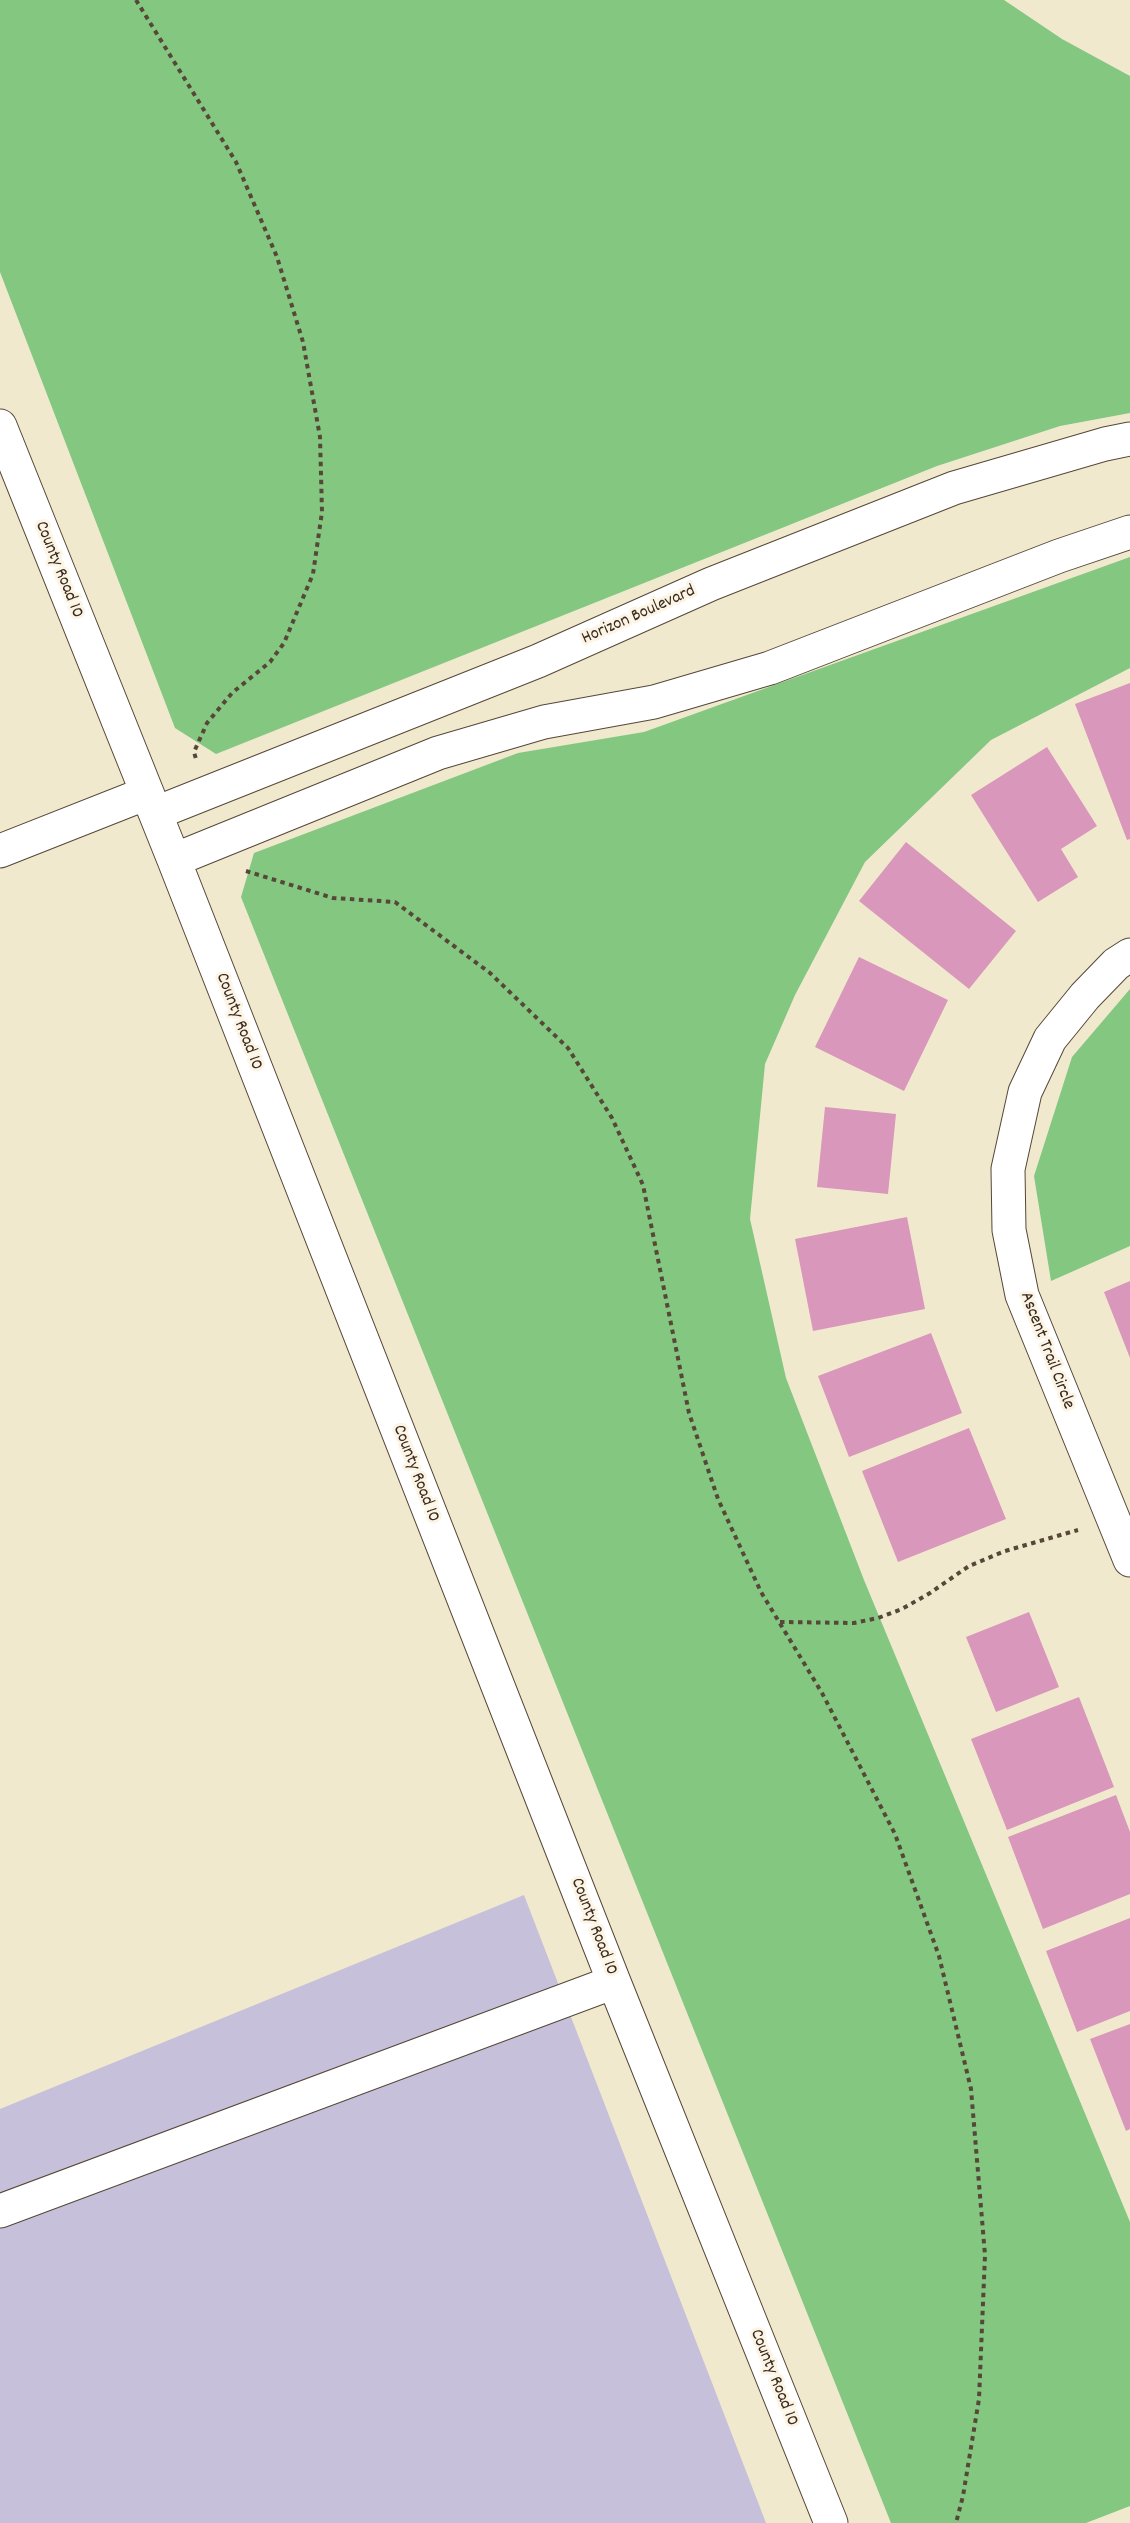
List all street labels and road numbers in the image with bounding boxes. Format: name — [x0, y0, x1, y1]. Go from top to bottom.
street label: County Road 10 — [29, 518, 87, 622]
street label: Horizon Boulevard — [579, 581, 699, 651]
street label: County Road 10 — [210, 970, 266, 1074]
street label: Ascent Trail Circle — [1014, 1289, 1078, 1413]
street label: County Road 10 — [387, 1422, 443, 1526]
street label: County Road 10 — [565, 1875, 621, 1979]
street label: County Road 10 — [744, 2326, 802, 2430]

